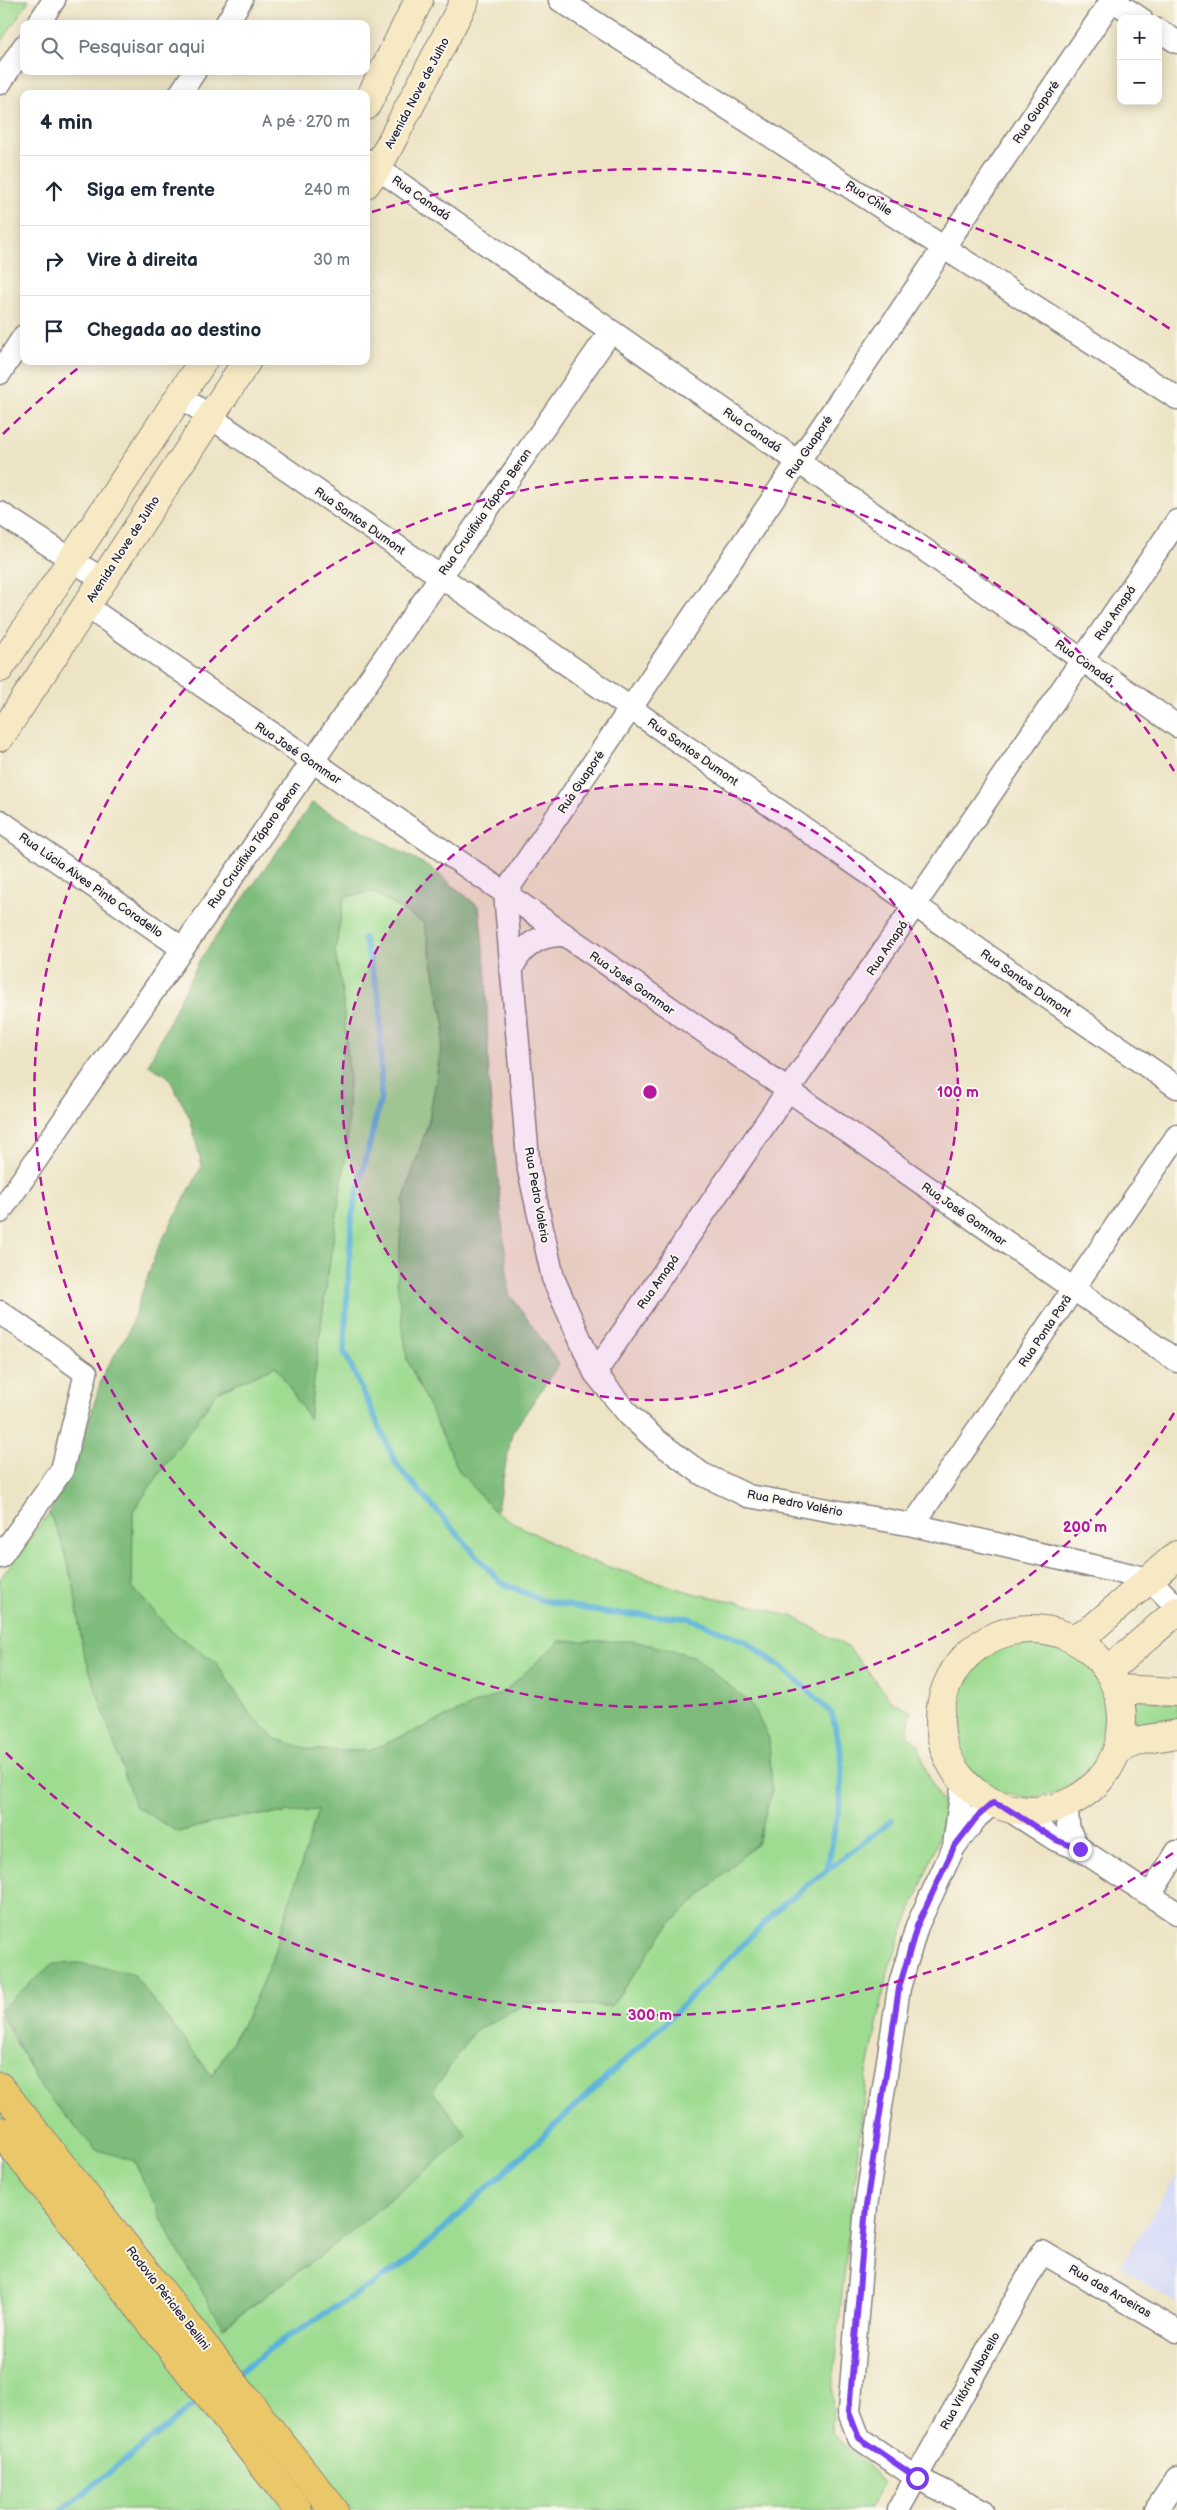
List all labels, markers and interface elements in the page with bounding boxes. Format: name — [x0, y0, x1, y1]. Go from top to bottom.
map controls — [1117, 15, 1162, 105]
button: + — [1117, 15, 1162, 60]
search box — [20, 20, 370, 75]
icon: search — [38, 34, 66, 62]
street label: Avenida Nove de Julho — [382, 35, 453, 151]
text: Pesquisar aqui — [78, 36, 205, 59]
button: − — [1117, 60, 1162, 105]
street label: Rua Guaporé — [1010, 78, 1063, 147]
text: 4 min — [40, 110, 93, 135]
text: A pé · 270 m — [262, 113, 350, 132]
street label: Rua Canadá — [389, 173, 453, 224]
icon: ahead — [40, 177, 68, 205]
street label: Rua Chile — [842, 178, 895, 219]
text: Siga em frente — [87, 179, 215, 202]
text: 240 m — [304, 181, 350, 200]
icon: right — [40, 247, 68, 275]
text: Vire à direita — [87, 249, 198, 272]
text: 30 m — [313, 251, 350, 270]
icon: arrive — [40, 317, 68, 345]
text: Chegada ao destino — [87, 319, 261, 342]
street label: Rua Canadá — [720, 405, 784, 456]
street label: Rua Guaporé — [783, 413, 836, 482]
street label: Rua Crucifixia Táparo Beran — [436, 446, 535, 579]
street label: Rua Santos Dumont — [311, 484, 408, 559]
street label: Avenida Nove de Julho — [83, 493, 163, 605]
street label: Rua Amapá — [1092, 583, 1139, 644]
street label: Rua Canadá — [1052, 637, 1116, 688]
street label: Rua Santos Dumont — [644, 715, 741, 790]
street label: Rua José Gommar — [252, 719, 344, 788]
street label: Rua Guaporé — [555, 748, 608, 817]
street label: Rua Crucifixia Táparo Beran — [205, 779, 304, 912]
street label: Rua Lúcia Alves Pinto Coradello — [16, 830, 166, 941]
street label: Rua Amapá — [864, 918, 911, 979]
street label: Rua Santos Dumont — [977, 946, 1074, 1021]
street label: Rua José Gommar — [586, 948, 678, 1019]
centre of rings — [641, 1083, 659, 1101]
text: 100 m — [937, 1083, 979, 1102]
street label: Rua Pedro Valério — [521, 1146, 552, 1244]
street label: Rua José Gommar — [918, 1179, 1010, 1250]
street label: Rua Amapá — [634, 1252, 683, 1312]
street label: Rua Ponta Porâ — [1016, 1292, 1075, 1370]
street label: Rua Pedro Valério — [746, 1487, 844, 1520]
text: 200 m — [1063, 1518, 1107, 1537]
route end — [1069, 1838, 1092, 1861]
text: 300 m — [628, 2006, 672, 2025]
street label: Rodovia Péricles Bellini — [122, 2244, 213, 2353]
street label: Rua das Aroeiras — [1066, 2262, 1154, 2321]
street label: Rua Vitório Albarello — [937, 2330, 1004, 2433]
route start — [906, 2467, 929, 2490]

